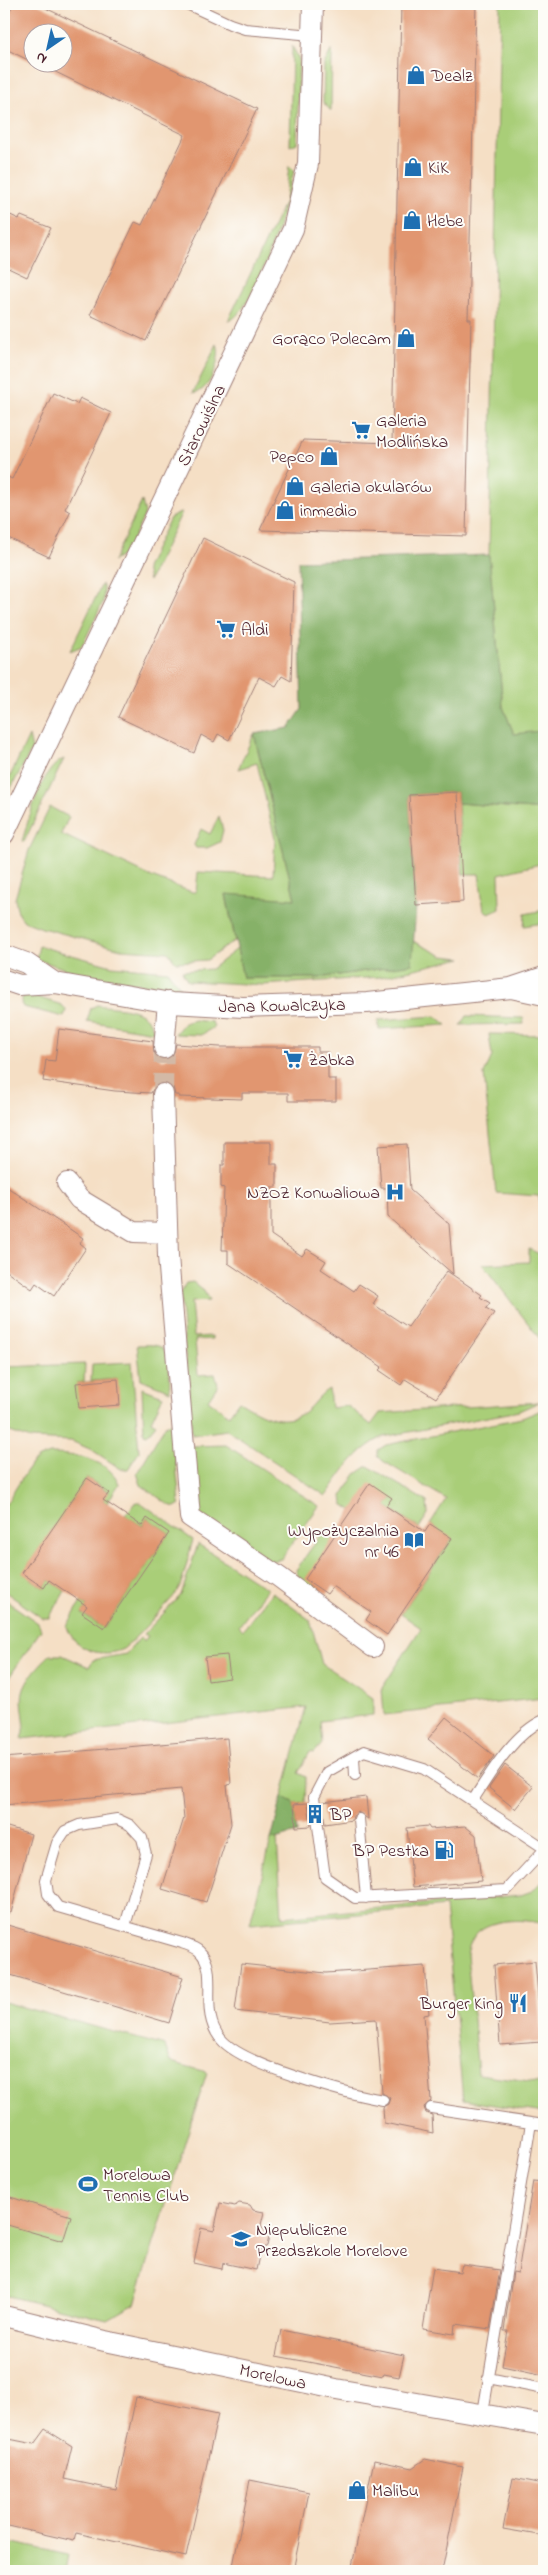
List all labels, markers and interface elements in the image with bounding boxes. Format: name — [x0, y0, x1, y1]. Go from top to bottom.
north arrow — [22, 22, 72, 72]
text: N — [32, 46, 51, 69]
shop icon: Dealz — [405, 64, 427, 86]
place label: Dealz — [430, 64, 473, 90]
shop icon: KiK — [402, 156, 424, 178]
place label: KiK — [428, 156, 449, 182]
shop icon: Hebe — [401, 209, 423, 231]
place label: Hebe — [427, 209, 464, 235]
place label: Gorąco Polecam — [272, 327, 391, 353]
shop icon: Gorąco Polecam — [395, 327, 417, 349]
street label: Starowiślna — [172, 381, 234, 471]
place label: Galeria Modlińska — [376, 409, 448, 456]
supermarket icon: Galeria Modlińska — [350, 419, 372, 441]
place label: Pepco — [269, 445, 314, 471]
shop icon: Pepco — [318, 445, 340, 467]
shop icon: Galeria okularów — [284, 475, 306, 497]
place label: Galeria okularów — [310, 475, 432, 501]
shop icon: inmedio — [274, 499, 296, 521]
place label: inmedio — [300, 499, 357, 525]
supermarket icon: Aldi — [215, 618, 237, 640]
place label: Aldi — [241, 618, 268, 644]
street label: Jana Kowalczyka — [218, 993, 346, 1021]
supermarket icon: Żabka — [282, 1048, 304, 1070]
place label: Żabka — [308, 1048, 355, 1074]
place label: NZOZ Konwaliowa — [247, 1181, 380, 1207]
hospital icon: NZOZ Konwaliowa — [384, 1181, 406, 1203]
place label: Wypożyczalnia nr 46 — [288, 1519, 399, 1566]
library icon: Wypożyczalnia nr 46 — [403, 1529, 425, 1551]
building icon: BP — [304, 1803, 326, 1825]
place label: BP — [329, 1803, 352, 1829]
place label: BP Pestka — [352, 1839, 429, 1865]
fuel station icon: BP Pestka — [433, 1839, 455, 1861]
place label: Burger King — [419, 1992, 503, 2019]
restaurant icon: Burger King — [507, 1992, 529, 2014]
place label: Morelowa Tennis Club — [103, 2163, 189, 2210]
sports icon: Morelowa Tennis Club — [77, 2173, 99, 2195]
place label: Niepubliczne Przedszkole Morelove — [256, 2218, 408, 2265]
school or university icon: Niepubliczne Przedszkole Morelove — [230, 2228, 252, 2250]
street label: Morelowa — [237, 2358, 308, 2398]
shop icon: Malibu — [346, 2479, 368, 2501]
place label: Malibu — [372, 2479, 419, 2505]

